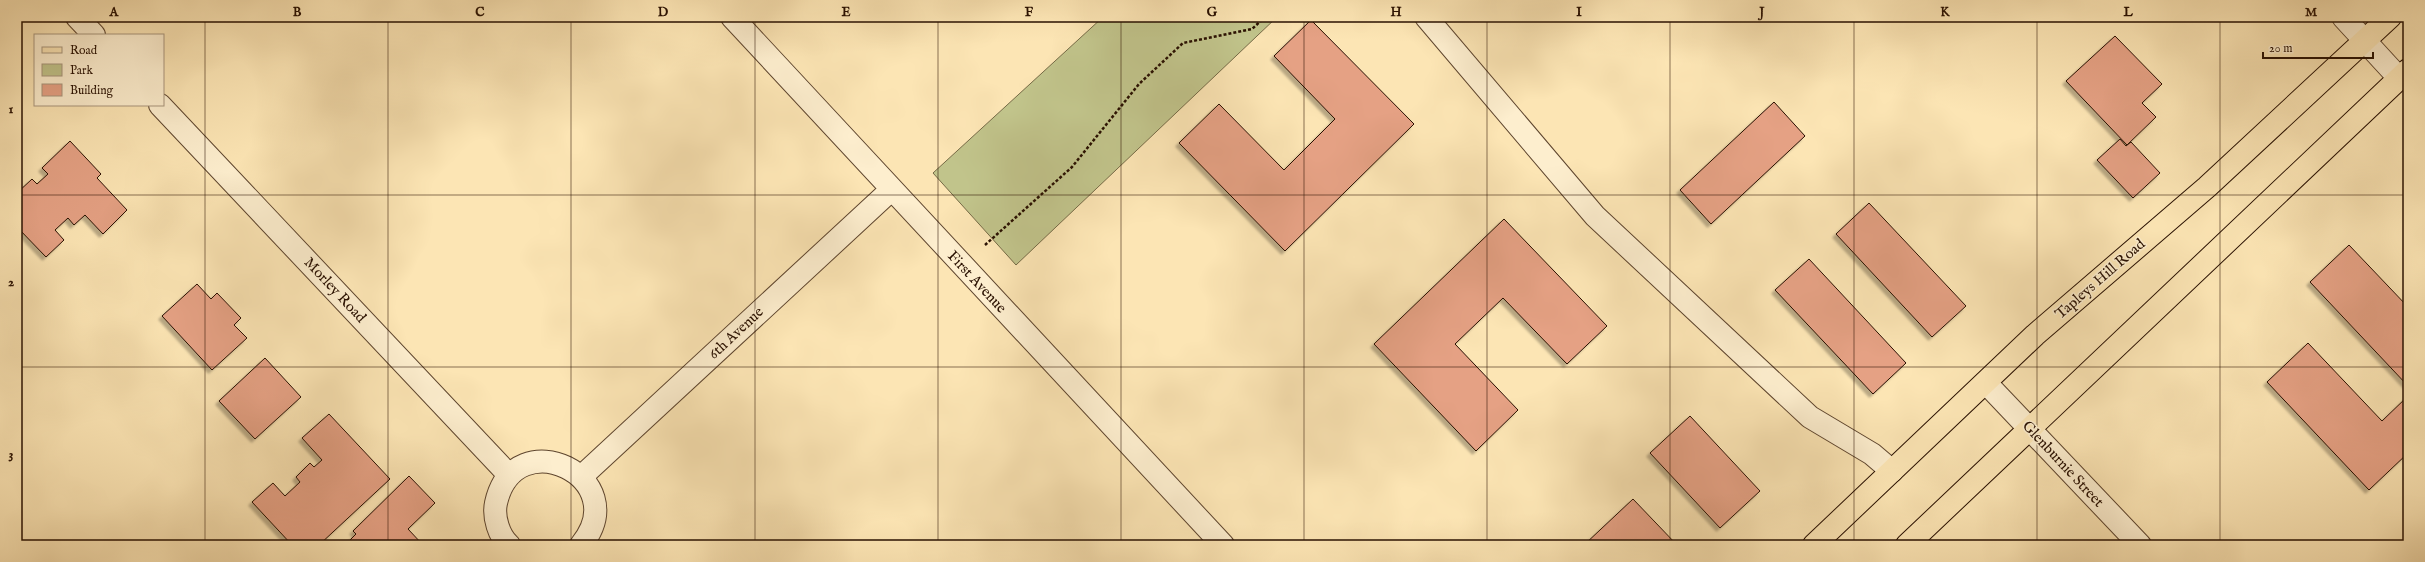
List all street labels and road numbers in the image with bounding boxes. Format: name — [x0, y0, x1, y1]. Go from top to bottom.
street label: Tapleys Hill Road — [2051, 234, 2150, 323]
street label: First Avenue — [943, 247, 1011, 317]
street label: Morley Road — [300, 253, 371, 328]
street label: 6th Avenue — [704, 303, 768, 363]
street label: Glenburnie Street — [2018, 417, 2108, 511]

